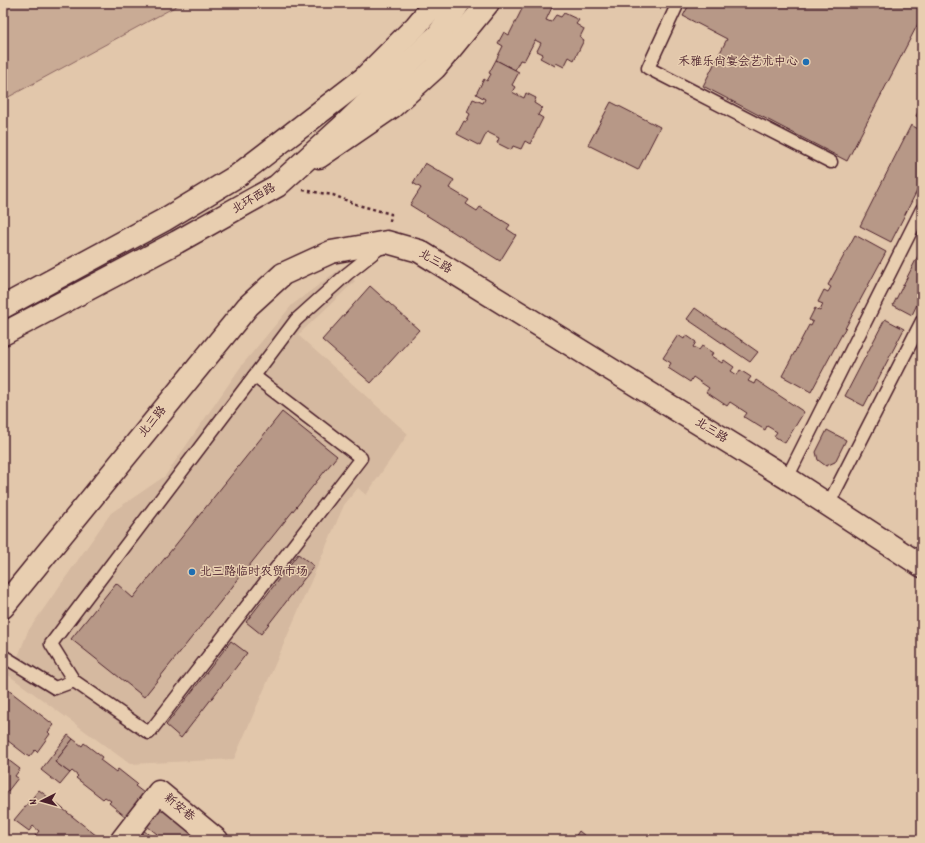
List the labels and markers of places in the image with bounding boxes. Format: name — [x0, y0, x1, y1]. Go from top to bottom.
place label: 禾雅乐尚宴会艺术中心 — [678, 54, 798, 71]
marker: 禾雅乐尚宴会艺术中心 — [801, 57, 811, 67]
place label: 北三路临时农贸市场 — [200, 564, 308, 581]
marker: 北三路临时农贸市场 — [187, 567, 197, 577]

